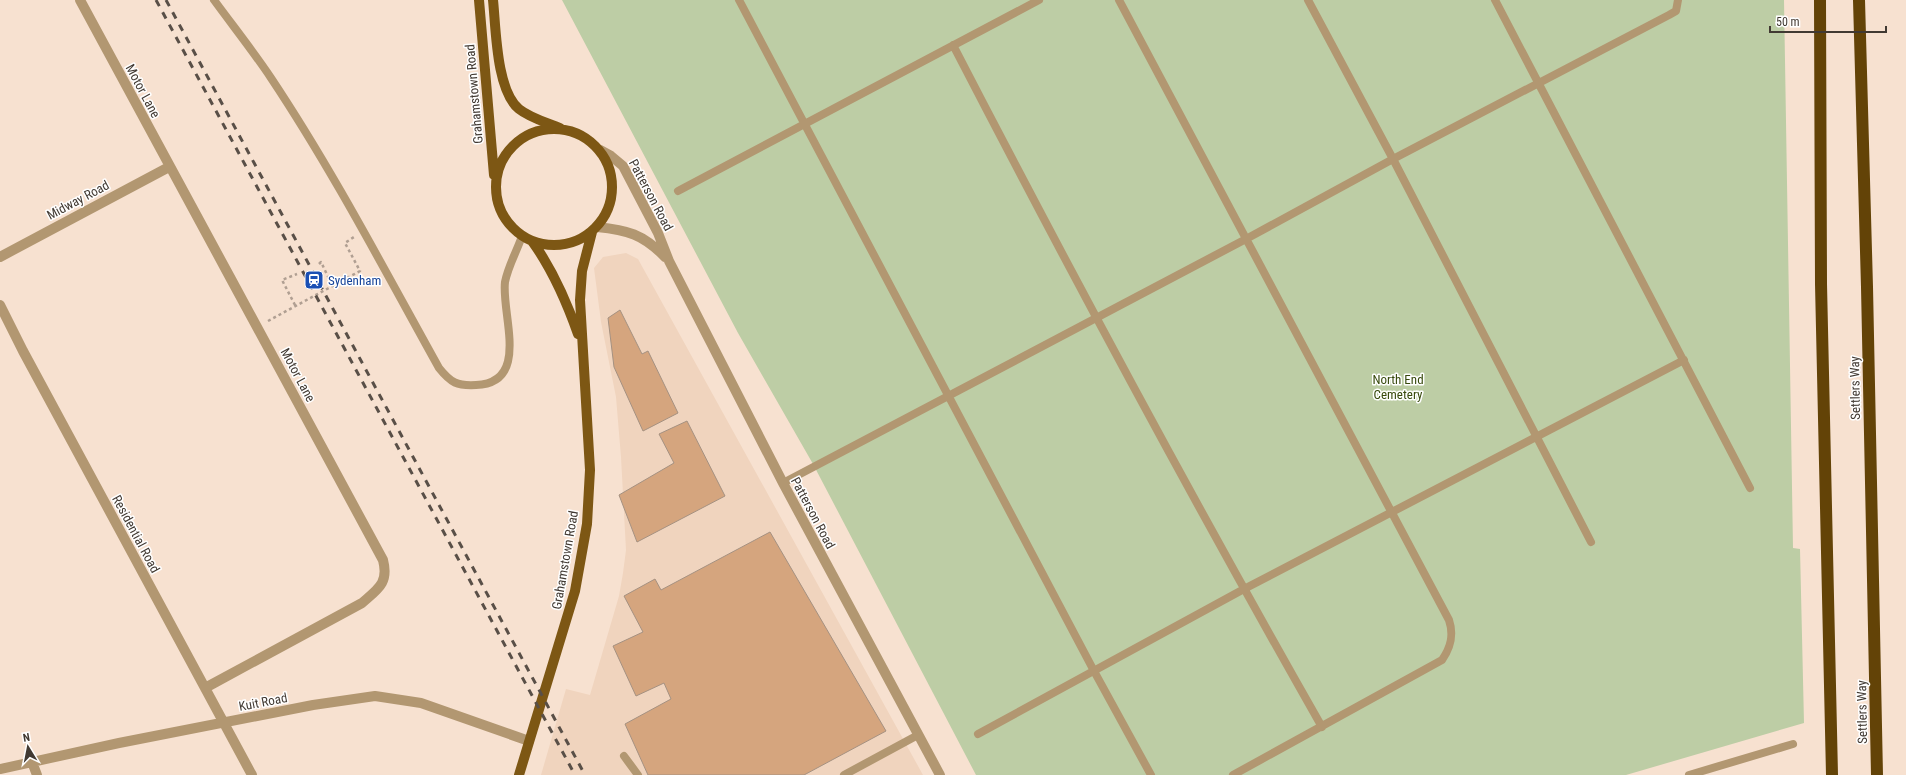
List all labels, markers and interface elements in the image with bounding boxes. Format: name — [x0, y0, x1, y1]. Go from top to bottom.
scale bar — [1770, 8, 1886, 34]
text: 50 m — [1776, 15, 1800, 29]
street label: Grahamstown Road — [462, 44, 486, 144]
street label: Motor Lane — [123, 62, 163, 120]
street label: Patterson Road — [626, 157, 676, 233]
street label: Midway Road — [44, 177, 112, 223]
station icon: Sydenham — [303, 269, 325, 291]
place label: Sydenham — [328, 273, 381, 288]
street label: Motor Lane — [278, 346, 318, 404]
street label: Settlers Way — [1847, 355, 1863, 420]
park label: North End Cemetery — [1372, 372, 1424, 402]
street label: Patterson Road — [788, 475, 838, 551]
street label: Residential Road — [109, 493, 163, 575]
street label: Grahamstown Road — [549, 509, 581, 611]
street label: Settlers Way — [1854, 679, 1870, 744]
street label: Kuit Road — [237, 690, 289, 714]
north arrow — [8, 727, 48, 767]
text: N — [22, 731, 31, 745]

